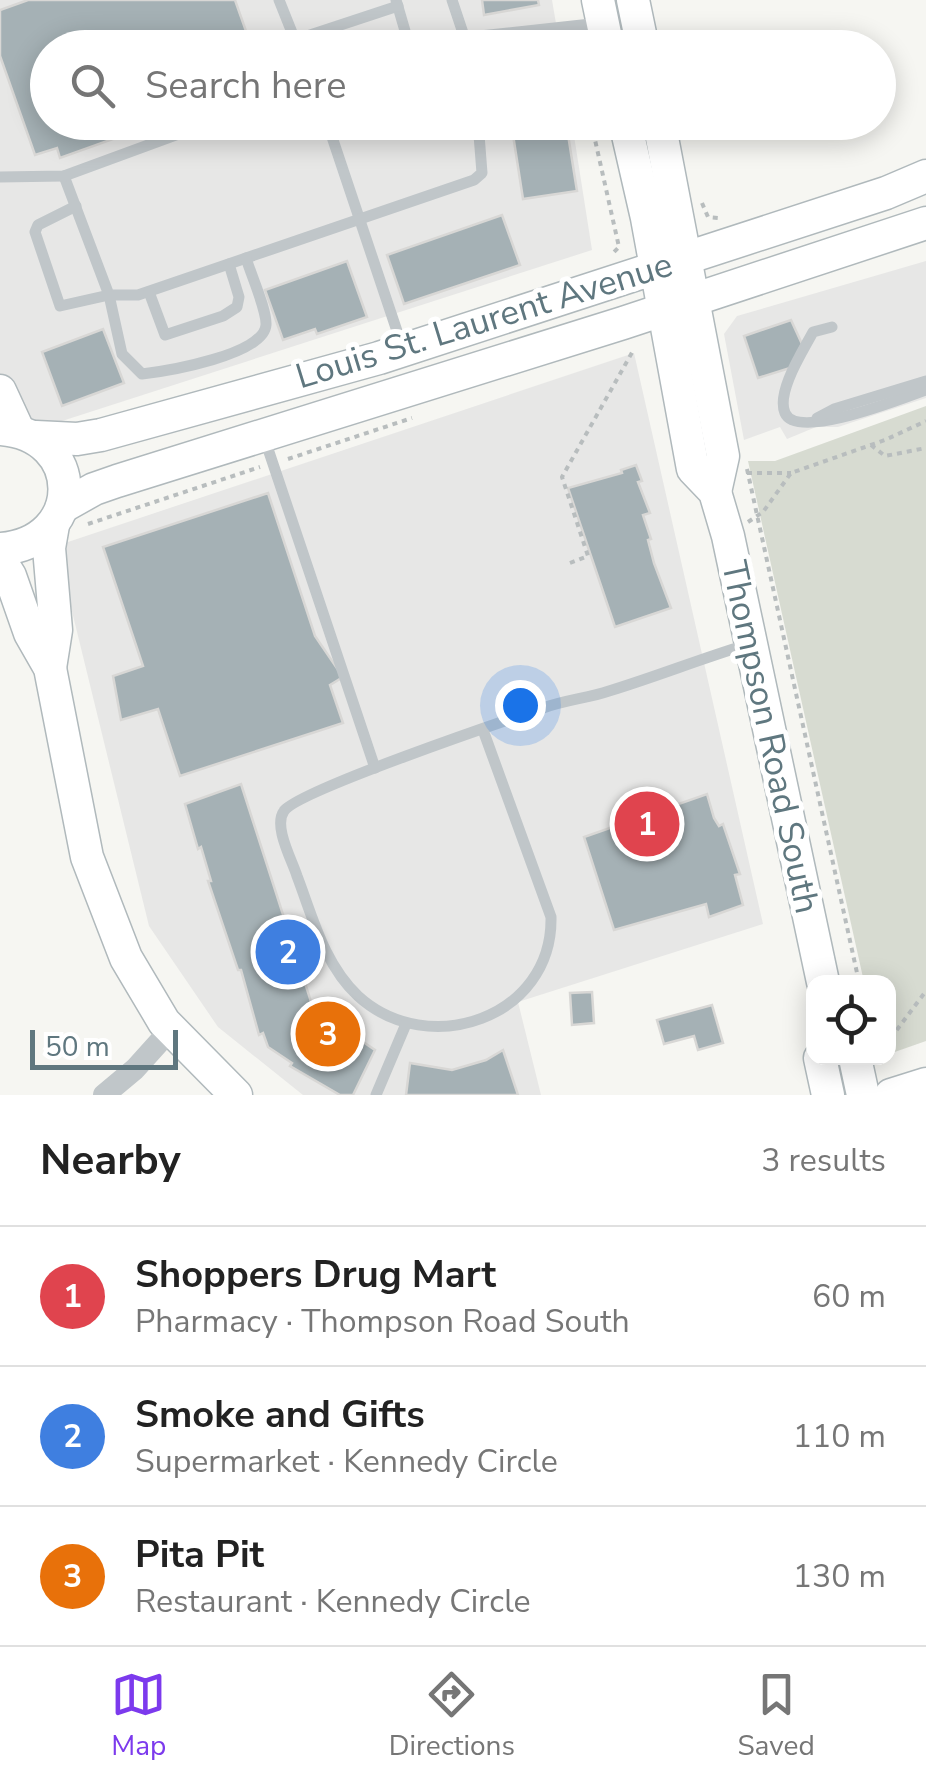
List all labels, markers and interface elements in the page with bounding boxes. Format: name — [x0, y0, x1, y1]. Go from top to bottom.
search box — [30, 30, 896, 140]
icon: search — [65, 58, 120, 113]
text: Search here — [145, 60, 346, 111]
street label: Louis St. Laurent Avenue — [290, 241, 678, 400]
street label: Thompson Road South — [710, 557, 831, 918]
your location — [495, 680, 546, 731]
pin: 1 — [614, 786, 680, 862]
pin: 2 — [256, 914, 320, 990]
map controls — [806, 975, 896, 1065]
button: locate — [806, 975, 896, 1065]
pin: 3 — [296, 996, 360, 1072]
scale bar — [30, 1025, 178, 1070]
text: 50 m — [45, 1028, 110, 1066]
text: Nearby — [40, 1132, 181, 1189]
text: 3 results — [761, 1139, 886, 1182]
text: Shoppers Drug Mart — [135, 1249, 496, 1300]
text: 1 — [63, 1275, 82, 1318]
text: 60 m — [812, 1275, 886, 1318]
text: Pharmacy · Thompson Road South — [135, 1300, 630, 1343]
text: Smoke and Gifts — [135, 1389, 425, 1440]
text: 2 — [63, 1415, 82, 1458]
text: 110 m — [793, 1415, 886, 1458]
text: Supermarket · Kennedy Circle — [135, 1440, 558, 1483]
text: Pita Pit — [135, 1529, 264, 1580]
text: 3 — [63, 1555, 82, 1598]
text: 130 m — [793, 1555, 886, 1598]
text: Restaurant · Kennedy Circle — [135, 1580, 531, 1623]
tab: Map — [111, 1667, 166, 1765]
tab: Directions — [389, 1667, 515, 1765]
tab: Saved — [737, 1667, 815, 1765]

